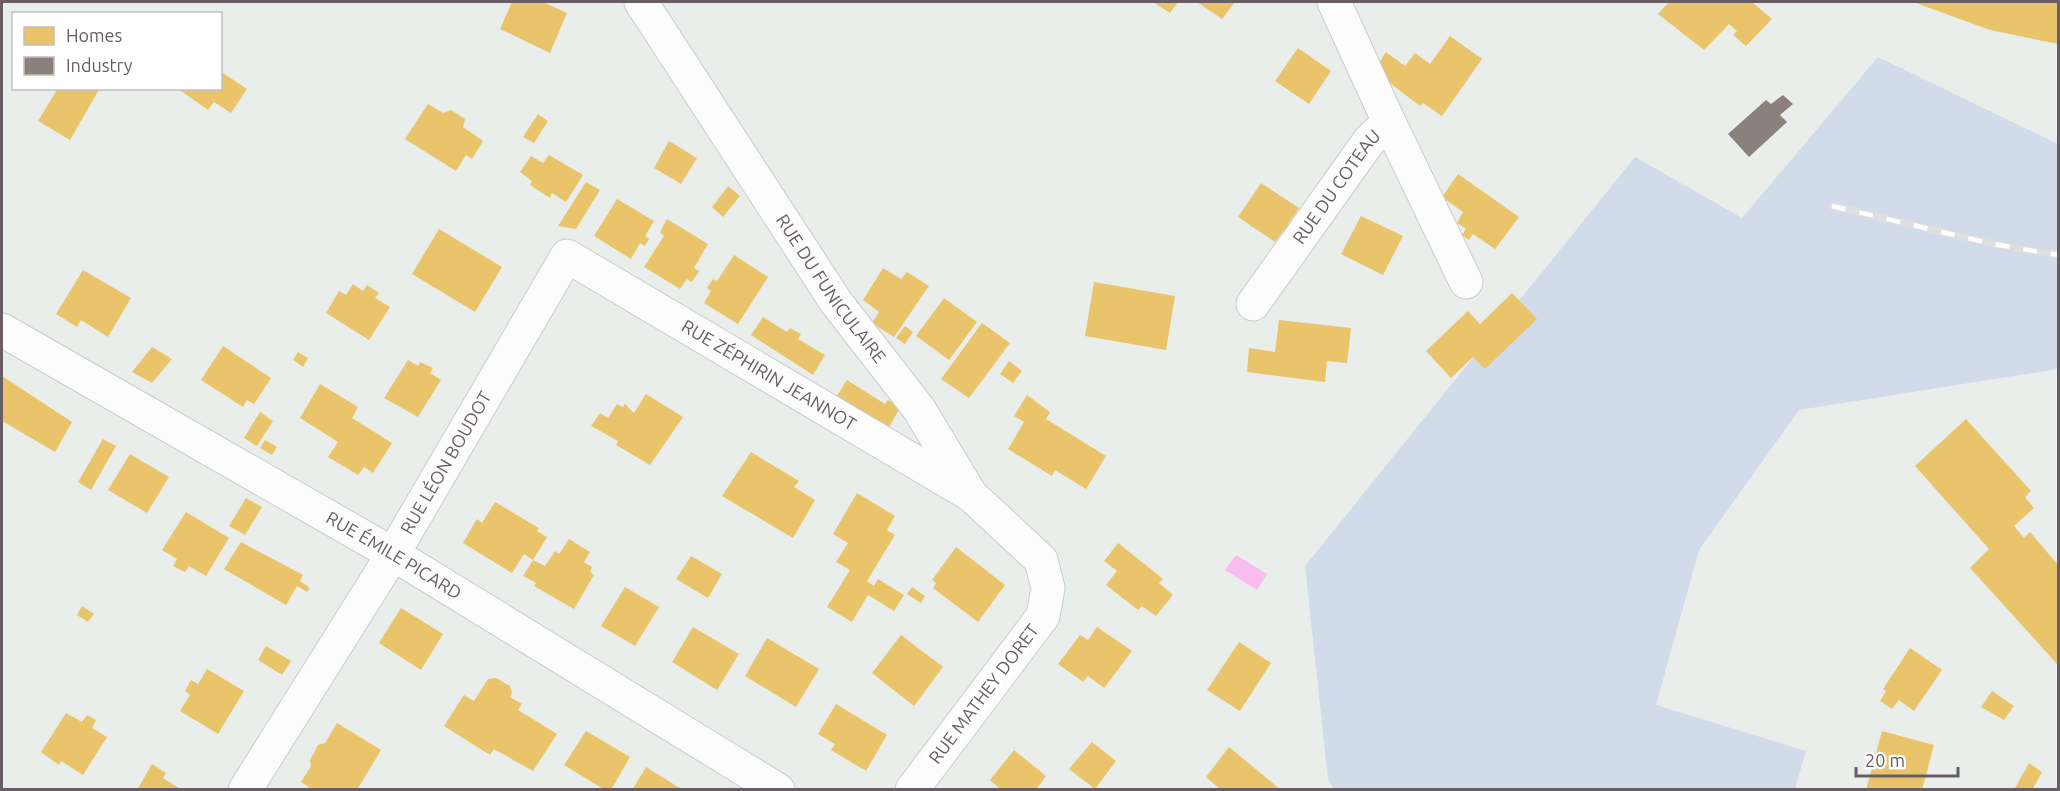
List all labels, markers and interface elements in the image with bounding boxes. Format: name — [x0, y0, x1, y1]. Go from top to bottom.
legend — [12, 12, 222, 90]
text: Homes — [66, 25, 123, 45]
text: Industry — [66, 55, 133, 75]
street label: RUE DU COTEAU — [1288, 125, 1384, 247]
street label: RUE DU FUNICULAIRE — [773, 210, 890, 366]
street label: RUE ZÉPHIRIN JEANNOT — [678, 315, 860, 434]
street label: RUE LÉON BOUDOT — [396, 388, 495, 537]
street label: RUE ÉMILE PICARD — [323, 507, 466, 603]
street label: RUE MATHEY DORET — [924, 620, 1042, 767]
scale bar — [1856, 740, 1958, 778]
text: 20 m — [1865, 750, 1905, 770]

